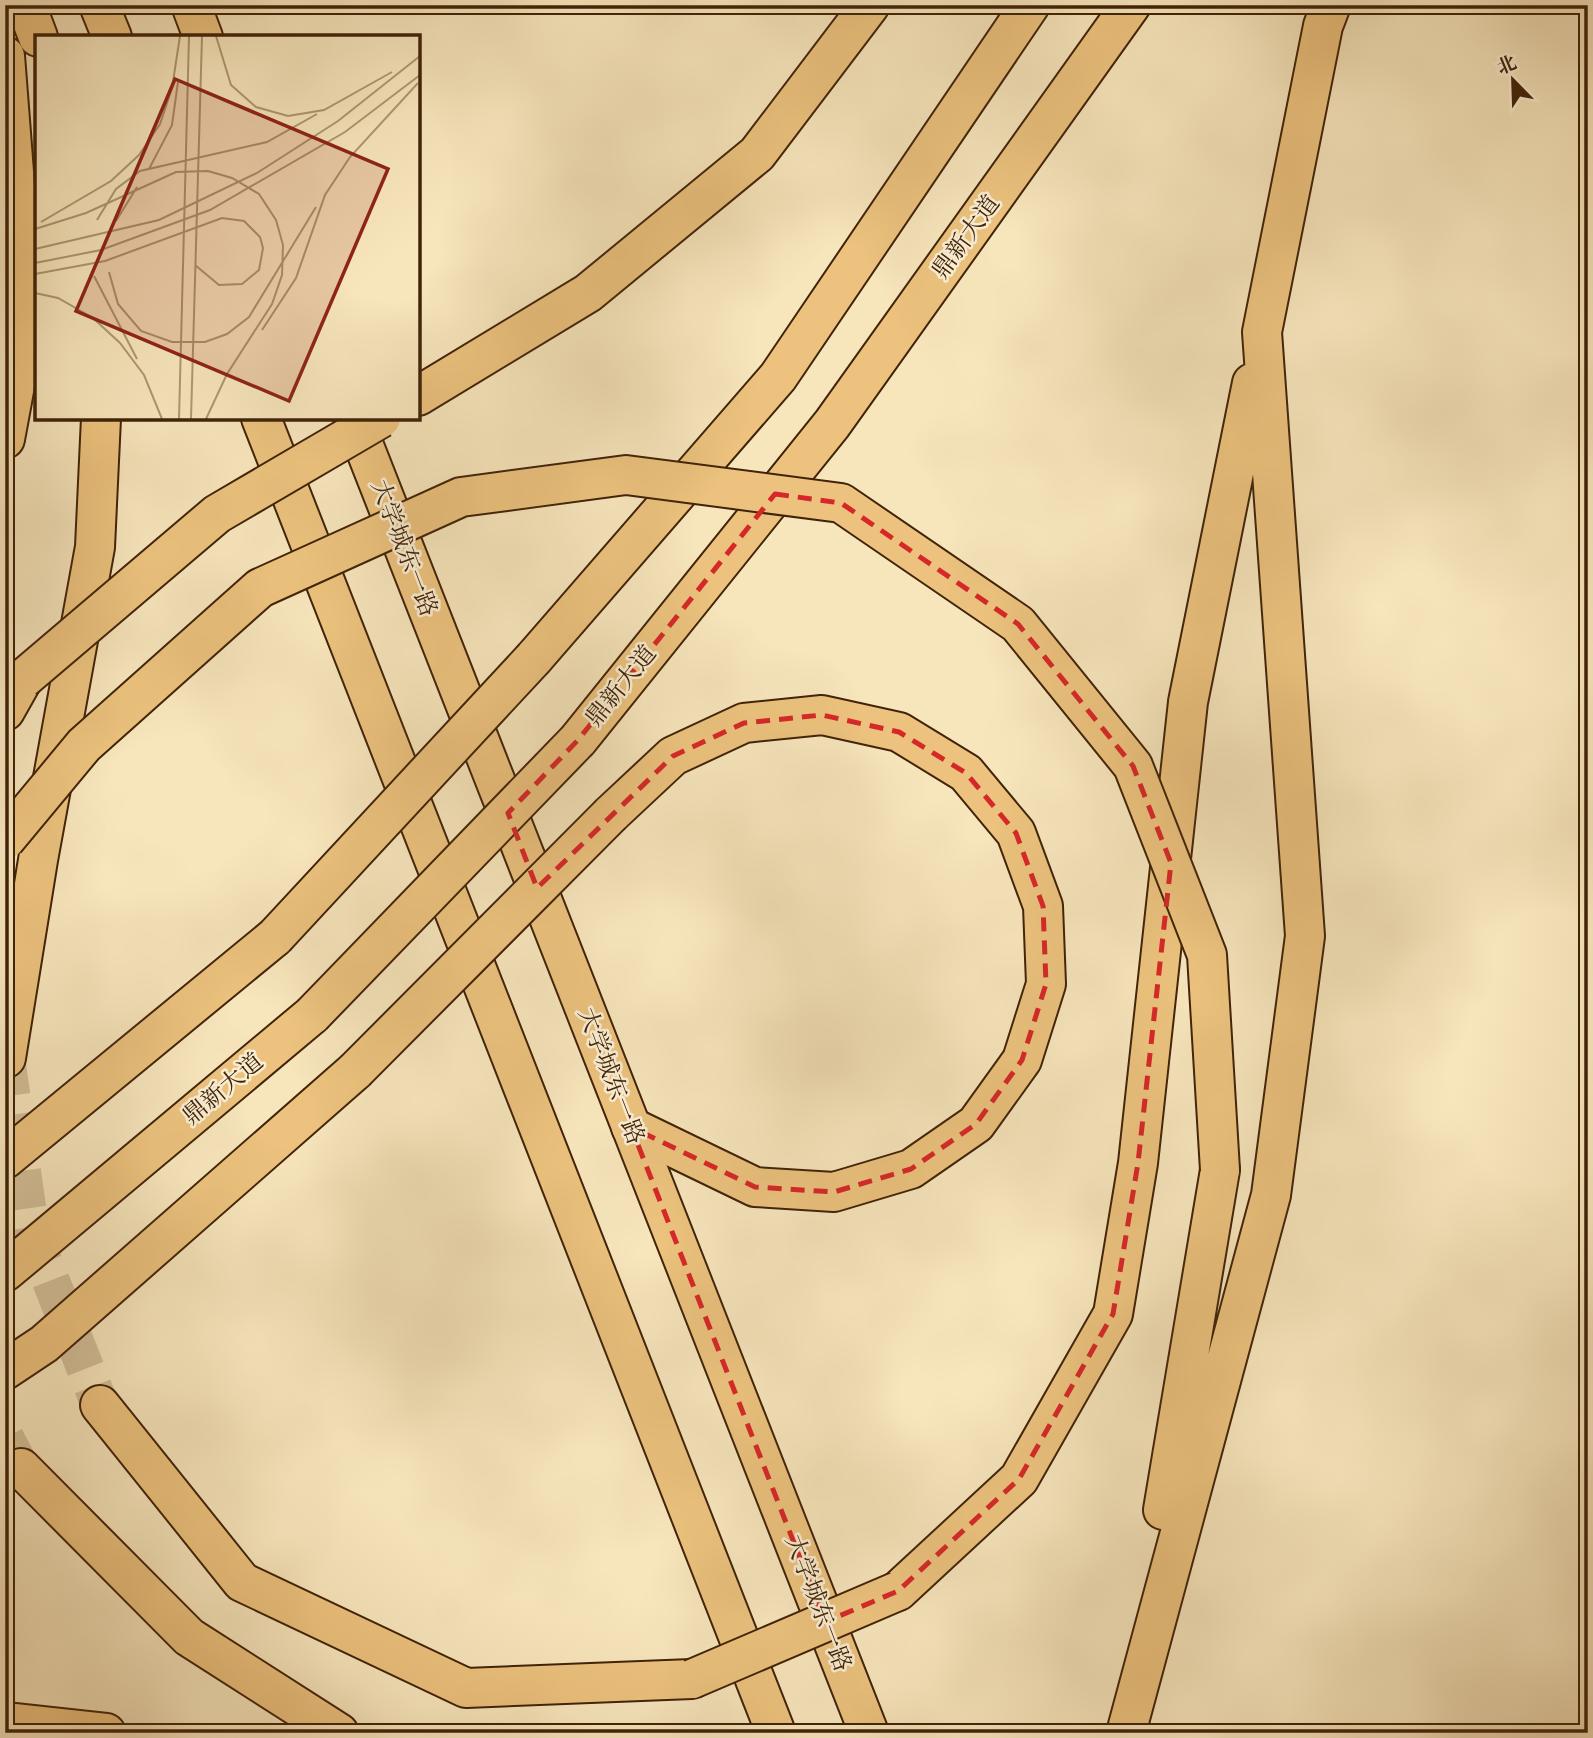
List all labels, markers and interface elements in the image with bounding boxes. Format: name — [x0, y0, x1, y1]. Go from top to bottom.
inset map — [35, 35, 420, 420]
north arrow — [1478, 46, 1548, 116]
text: 北 — [1493, 51, 1520, 80]
street label: 鼎新大道 — [925, 189, 1007, 285]
street label: 大学城东一路 — [364, 475, 444, 621]
street label: 鼎新大道 — [579, 639, 663, 733]
street label: 大学城东一路 — [571, 1003, 651, 1149]
street label: 鼎新大道 — [176, 1046, 270, 1132]
street label: 大学城东一路 — [778, 1530, 858, 1676]

